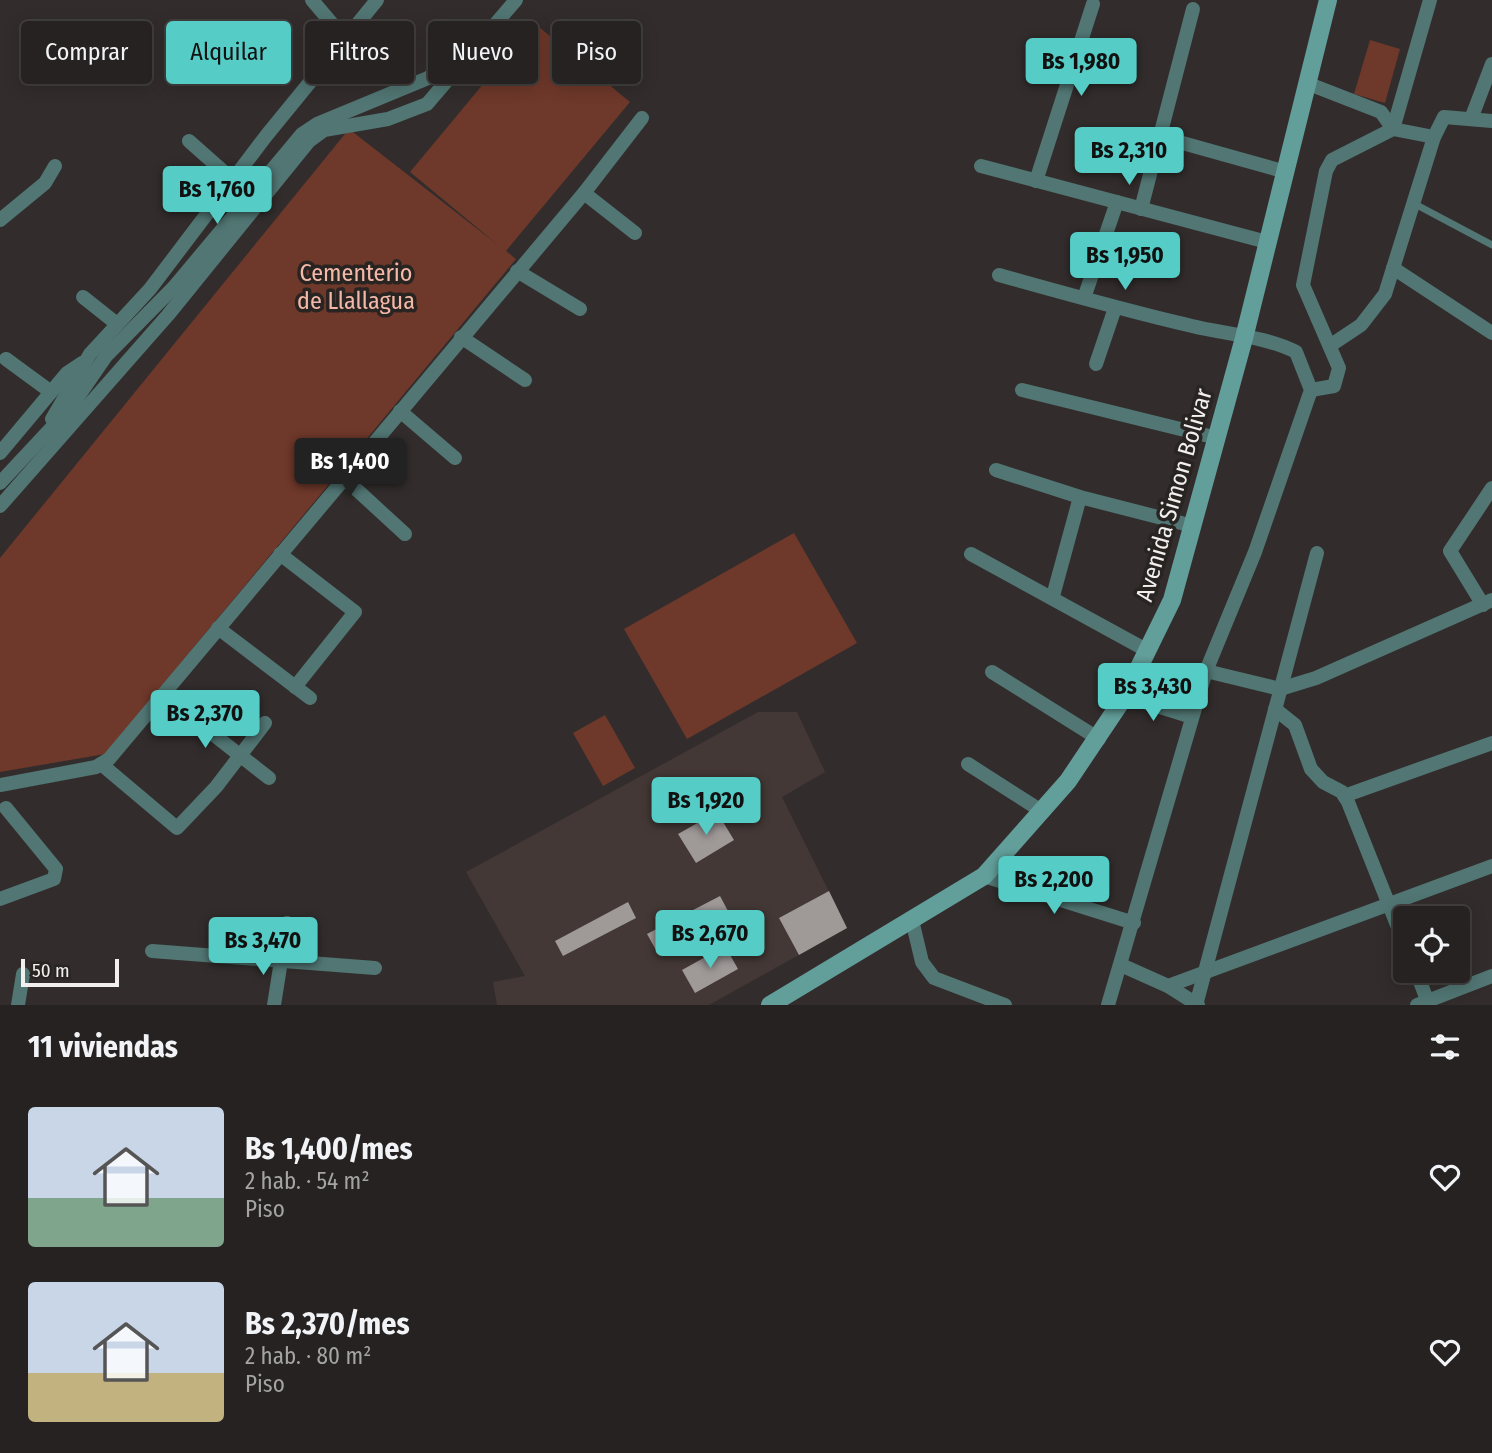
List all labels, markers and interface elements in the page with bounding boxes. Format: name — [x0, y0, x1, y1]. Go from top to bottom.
chip: Comprar — [21, 21, 152, 84]
chip: Alquilar — [166, 21, 291, 84]
chip: Filtros — [305, 21, 414, 84]
chip: Nuevo — [428, 21, 538, 84]
chip: Piso — [552, 21, 641, 84]
pin: Bs 1,980 — [1009, 38, 1153, 98]
text: Bs 1,980 — [1042, 47, 1120, 75]
pin: Bs 2,310 — [1057, 128, 1201, 187]
text: Bs 2,310 — [1091, 136, 1167, 164]
pin: Bs 1,760 — [145, 166, 289, 226]
text: Bs 1,760 — [179, 175, 255, 203]
pin: Bs 1,950 — [1053, 232, 1197, 292]
text: Bs 1,950 — [1086, 241, 1164, 269]
park label: Cementerio de Llallagua — [297, 259, 415, 315]
street label: Avenida Simon Bolivar — [1130, 385, 1218, 605]
pin: Bs 1,400 — [278, 438, 422, 498]
text: Bs 1,400 — [310, 447, 390, 475]
pin: Bs 3,430 — [1081, 664, 1225, 723]
text: Bs 3,430 — [1114, 672, 1192, 700]
pin: Bs 2,370 — [133, 690, 277, 750]
text: Bs 2,370 — [167, 699, 243, 727]
pin: Bs 1,920 — [634, 778, 778, 837]
text: Bs 1,920 — [668, 786, 744, 814]
pin: Bs 2,200 — [982, 856, 1126, 916]
text: Bs 2,200 — [1014, 865, 1094, 893]
map controls — [1393, 906, 1470, 983]
button: locate — [1393, 906, 1470, 983]
pin: Bs 2,670 — [638, 911, 782, 970]
pin: Bs 3,470 — [191, 918, 335, 977]
text: Bs 2,670 — [671, 919, 749, 947]
text: Bs 3,470 — [225, 926, 301, 954]
scale bar — [21, 956, 119, 988]
text: 50 m — [32, 959, 70, 982]
icon: filters — [1426, 1028, 1464, 1066]
text: 11 viviendas — [28, 1029, 178, 1065]
text: Bs 1,400/mes — [245, 1131, 413, 1167]
icon: home — [84, 1135, 168, 1219]
icon: heart — [1426, 1158, 1464, 1196]
text: 2 hab. · 54 m² — [245, 1167, 370, 1195]
text: Piso — [245, 1195, 285, 1223]
text: Bs 2,370/mes — [245, 1306, 410, 1342]
icon: home — [84, 1310, 168, 1394]
icon: heart — [1426, 1333, 1464, 1371]
text: 2 hab. · 80 m² — [245, 1342, 371, 1370]
text: Piso — [245, 1370, 285, 1398]

